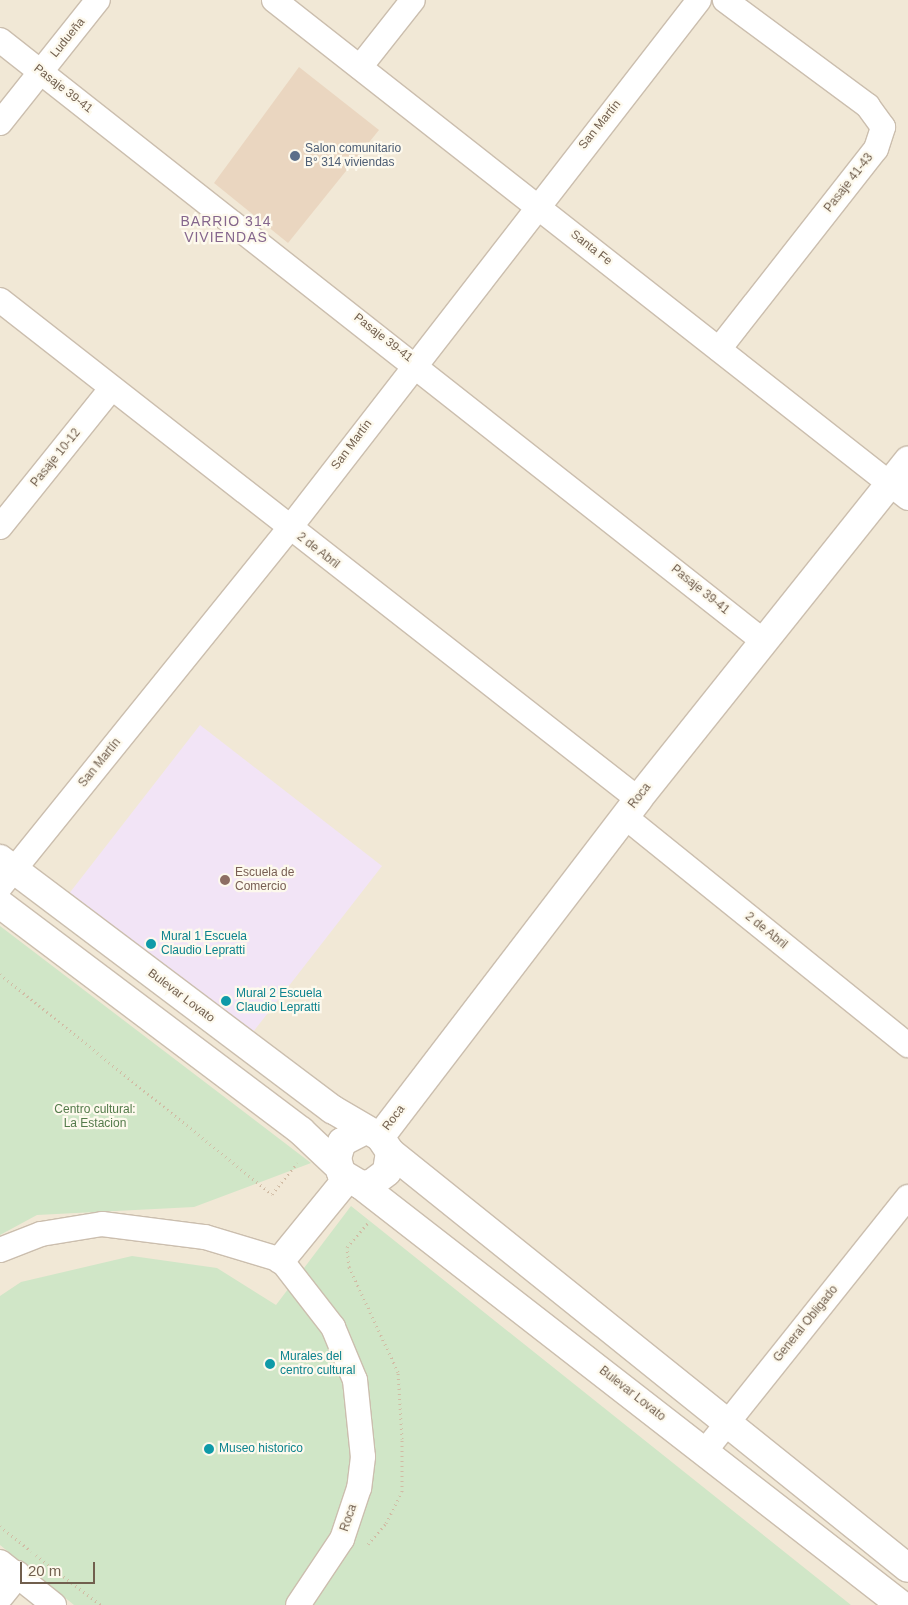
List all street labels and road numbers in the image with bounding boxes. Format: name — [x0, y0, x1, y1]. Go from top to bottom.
street label: Ludueña — [48, 15, 88, 61]
street label: Pasaje 39-41 — [31, 62, 95, 116]
street label: San Martín — [576, 98, 624, 152]
street label: Pasaje 41-43 — [822, 151, 876, 215]
street label: Santa Fe — [567, 227, 615, 269]
street label: Pasaje 39-41 — [351, 311, 415, 365]
street label: San Martín — [329, 417, 375, 473]
street label: Pasaje 10-12 — [28, 426, 84, 490]
street label: 2 de Abril — [294, 530, 342, 572]
street label: Pasaje 39-41 — [668, 562, 732, 618]
street label: San Martín — [76, 736, 124, 790]
street label: Roca — [626, 781, 654, 811]
street label: 2 de Abril — [742, 909, 790, 953]
street label: Bulevar Lovato — [145, 966, 217, 1026]
street label: Roca — [380, 1102, 408, 1134]
street label: General Obligado — [771, 1283, 841, 1365]
street label: Bulevar Lovato — [596, 1364, 668, 1424]
street label: Roca — [338, 1502, 360, 1534]

